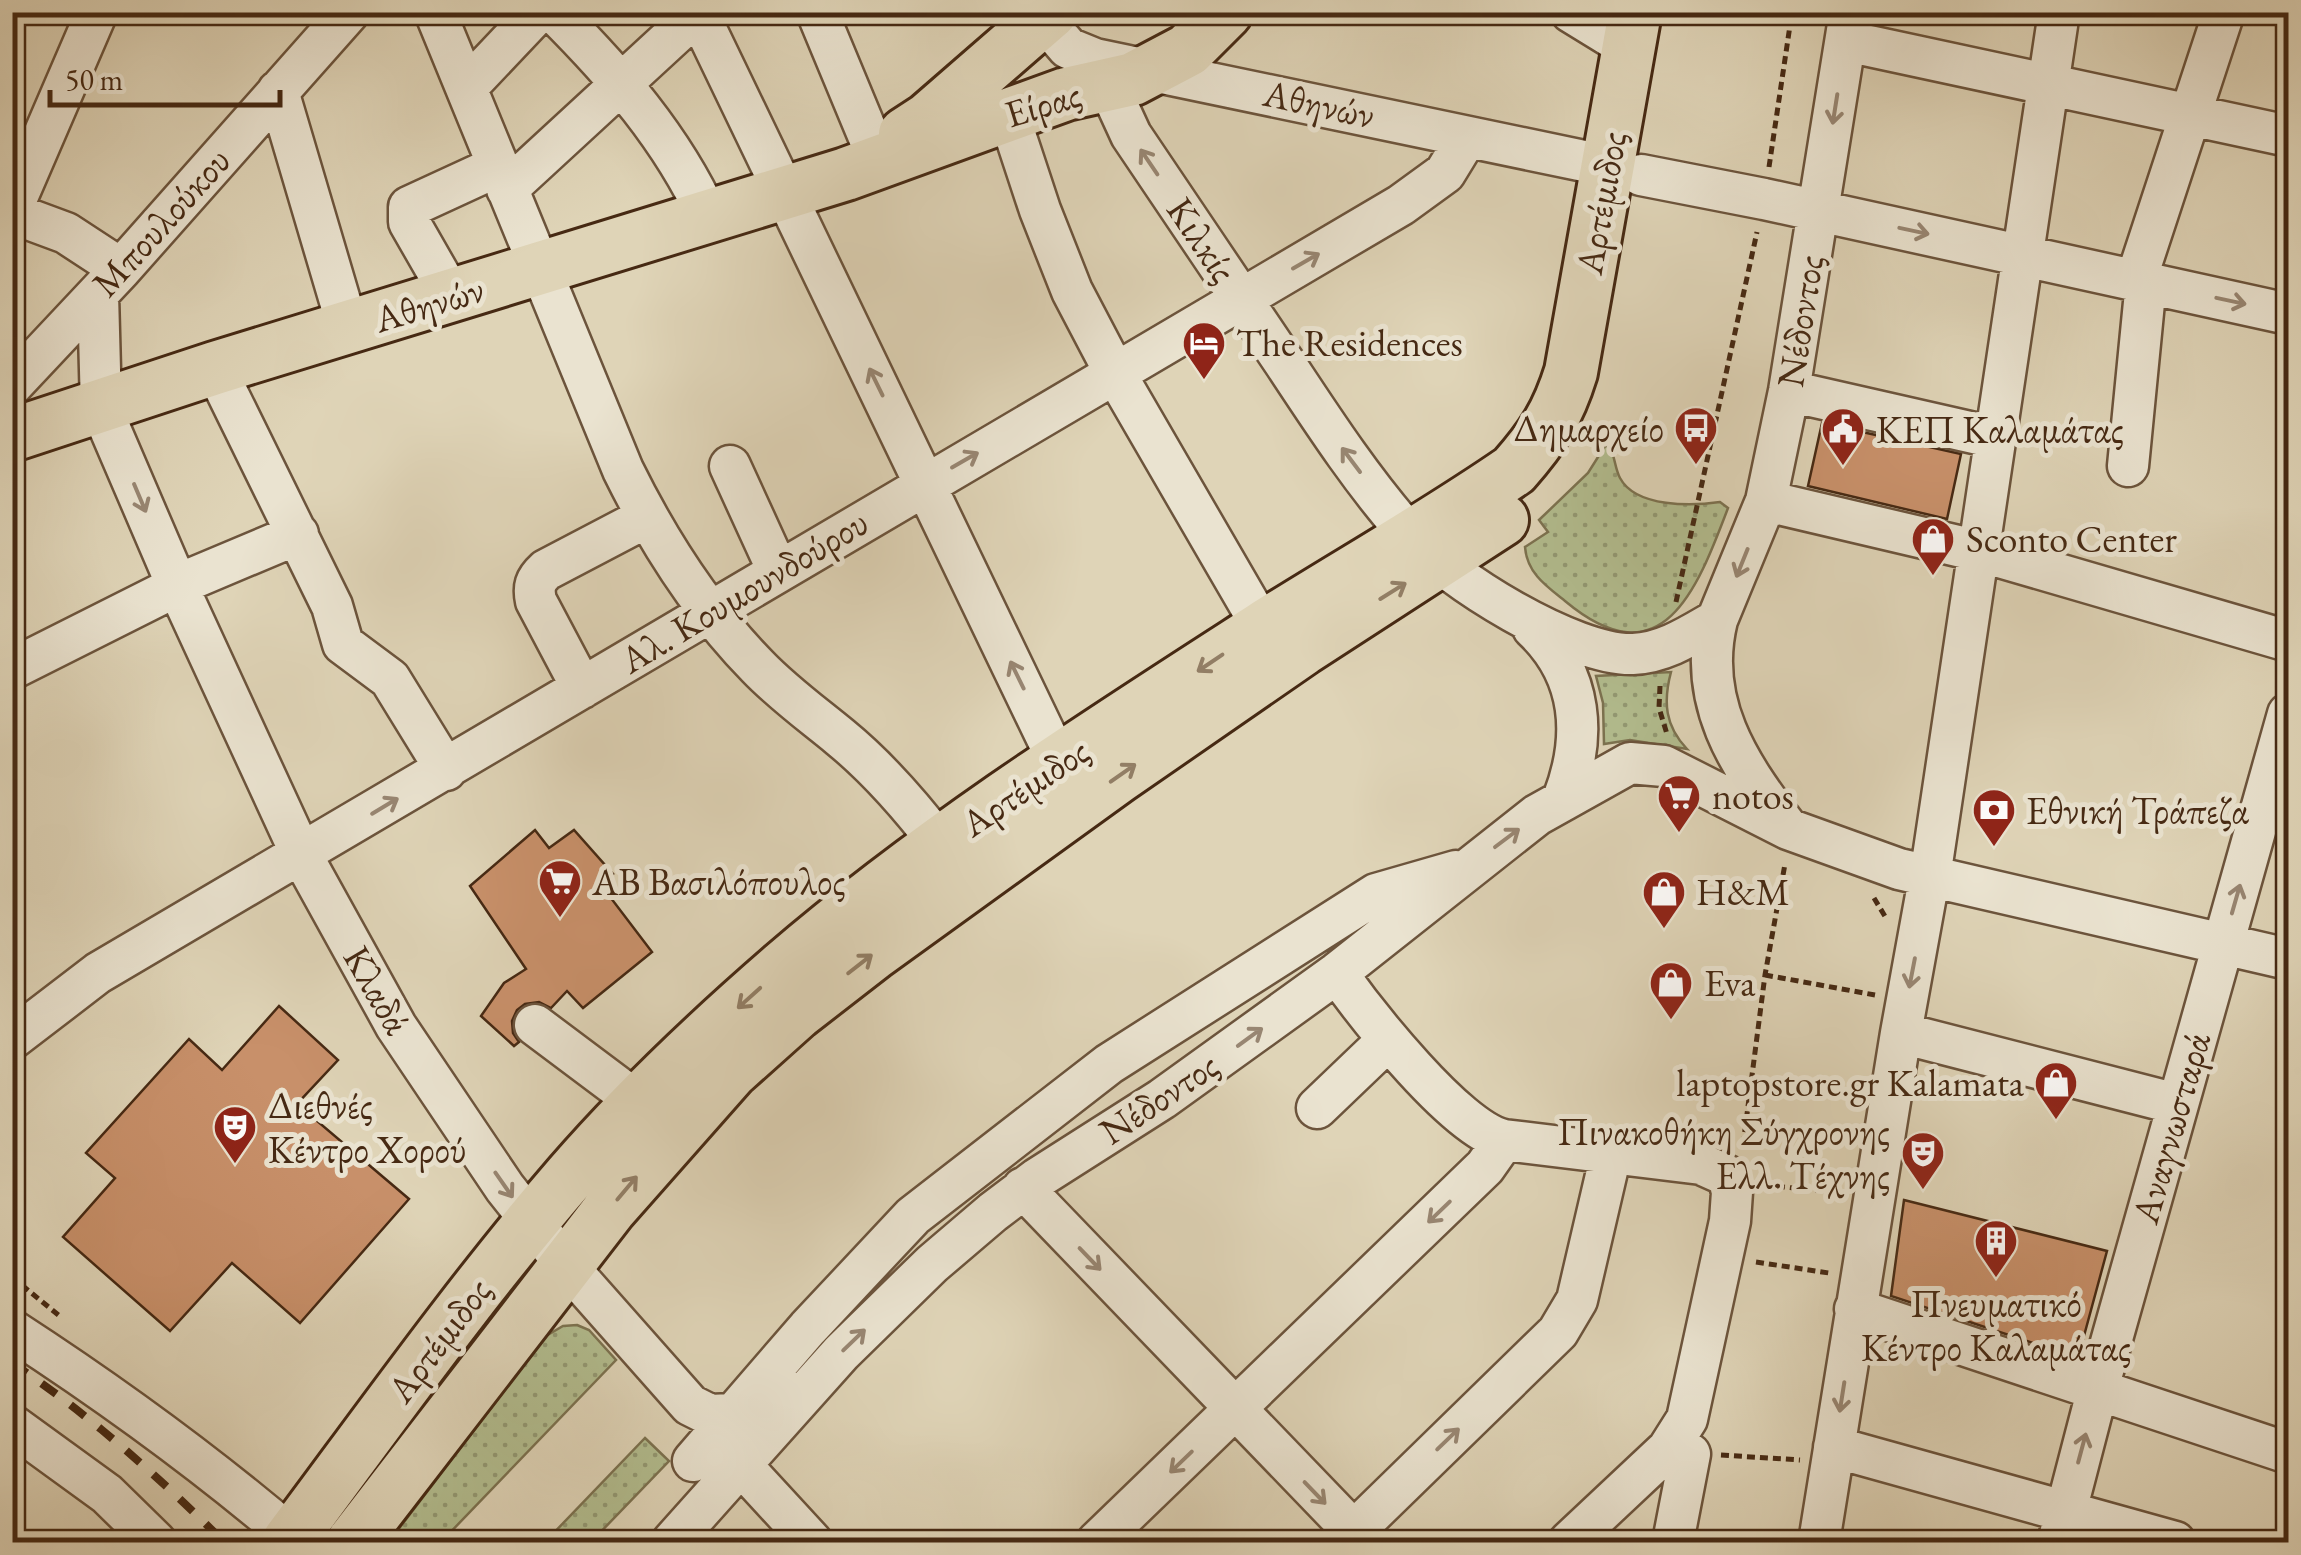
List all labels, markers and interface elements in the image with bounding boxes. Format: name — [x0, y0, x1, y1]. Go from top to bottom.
scale bar — [50, 45, 280, 107]
text: 50 m — [65, 60, 123, 99]
street label: Αθηνών — [1258, 68, 1379, 139]
street label: Είρας — [999, 69, 1087, 138]
one-way arrow — [1825, 92, 1844, 125]
street label: Αρτέμιδος — [1564, 128, 1637, 279]
street label: Μπουλούκου — [81, 137, 241, 307]
one-way arrow — [1139, 148, 1160, 176]
street label: Κιλκίς — [1156, 188, 1249, 292]
one-way arrow — [1897, 223, 1929, 242]
one-way arrow — [1291, 251, 1320, 271]
street label: Νέδοντος — [1765, 251, 1834, 391]
street label: Αθηνών — [367, 264, 490, 344]
one-way arrow — [2214, 293, 2246, 311]
place label: The Residences — [1236, 318, 1463, 367]
hotel icon: The Residences — [1181, 320, 1227, 381]
one-way arrow — [865, 368, 884, 398]
place label: Δημαρχείο — [1513, 403, 1664, 452]
place label: ΚΕΠ Καλαμάτας — [1876, 404, 2124, 453]
bus stop icon: Δημαρχείο — [1673, 405, 1719, 466]
public building icon: ΚΕΠ Καλαμάτας — [1820, 406, 1866, 467]
one-way arrow — [1341, 447, 1362, 474]
one-way arrow — [950, 450, 979, 470]
one-way arrow — [132, 482, 150, 513]
street label: Αλ. Κουμουνδούρου — [610, 497, 877, 684]
place label: Sconto Center — [1966, 514, 2177, 563]
shop icon: Sconto Center — [1910, 516, 1956, 577]
one-way arrow — [1732, 547, 1750, 578]
one-way arrow — [1378, 581, 1407, 602]
one-way arrow — [1196, 653, 1224, 674]
one-way arrow — [1006, 661, 1025, 691]
street label: Αρτέμιδος — [950, 726, 1098, 848]
one-way arrow — [1109, 763, 1137, 784]
place label: notos — [1712, 771, 1794, 820]
supermarket icon: notos — [1656, 773, 1702, 834]
place label: Εθνική Τράπεζα — [2026, 785, 2249, 834]
bank icon: Εθνική Τράπεζα — [1971, 787, 2017, 848]
one-way arrow — [371, 796, 399, 816]
one-way arrow — [1493, 828, 1520, 849]
place label: ΑΒ Βασιλόπουλος — [591, 856, 846, 905]
supermarket icon: ΑΒ Βασιλόπουλος — [537, 858, 583, 919]
place label: H&M — [1696, 867, 1790, 916]
shop icon: H&M — [1641, 869, 1687, 930]
one-way arrow — [2228, 884, 2246, 915]
street label: Κλαδά — [333, 937, 423, 1043]
one-way arrow — [846, 954, 873, 975]
one-way arrow — [1902, 956, 1921, 989]
place label: Eva — [1704, 958, 1756, 1007]
shop icon: Eva — [1648, 960, 1694, 1021]
one-way arrow — [737, 986, 762, 1009]
one-way arrow — [1235, 1026, 1263, 1047]
street label: Αναγνωσταρά — [2120, 1026, 2221, 1230]
street label: Νέδοντος — [1090, 1040, 1228, 1155]
place label: laptopstore.gr Kalamata — [1676, 1058, 2025, 1107]
shop icon: laptopstore.gr Kalamata — [2033, 1060, 2079, 1121]
place label: Διεθνές Κέντρο Χορού — [268, 1080, 466, 1173]
theatre icon: Διεθνές Κέντρο Χορού — [212, 1104, 258, 1165]
place label: Πινακοθήκη Σύγχρονης Ελλ. Τέχνης — [1557, 1106, 1890, 1199]
theatre icon: Πινακοθήκη Σύγχρονης Ελλ. Τέχνης — [1900, 1130, 1946, 1191]
one-way arrow — [493, 1171, 514, 1199]
one-way arrow — [615, 1176, 637, 1202]
one-way arrow — [1428, 1200, 1452, 1224]
building icon: Πνευματικό Κέντρο Καλαμάτας — [1973, 1218, 2019, 1279]
one-way arrow — [1078, 1246, 1102, 1270]
street label: Αρτέμιδος — [375, 1267, 502, 1413]
place label: Πνευματικό Κέντρο Καλαμάτας — [1861, 1278, 2131, 1371]
one-way arrow — [842, 1328, 866, 1352]
one-way arrow — [1832, 1380, 1850, 1413]
one-way arrow — [1435, 1428, 1460, 1452]
one-way arrow — [2074, 1433, 2093, 1464]
one-way arrow — [1169, 1450, 1193, 1474]
one-way arrow — [1303, 1481, 1327, 1505]

